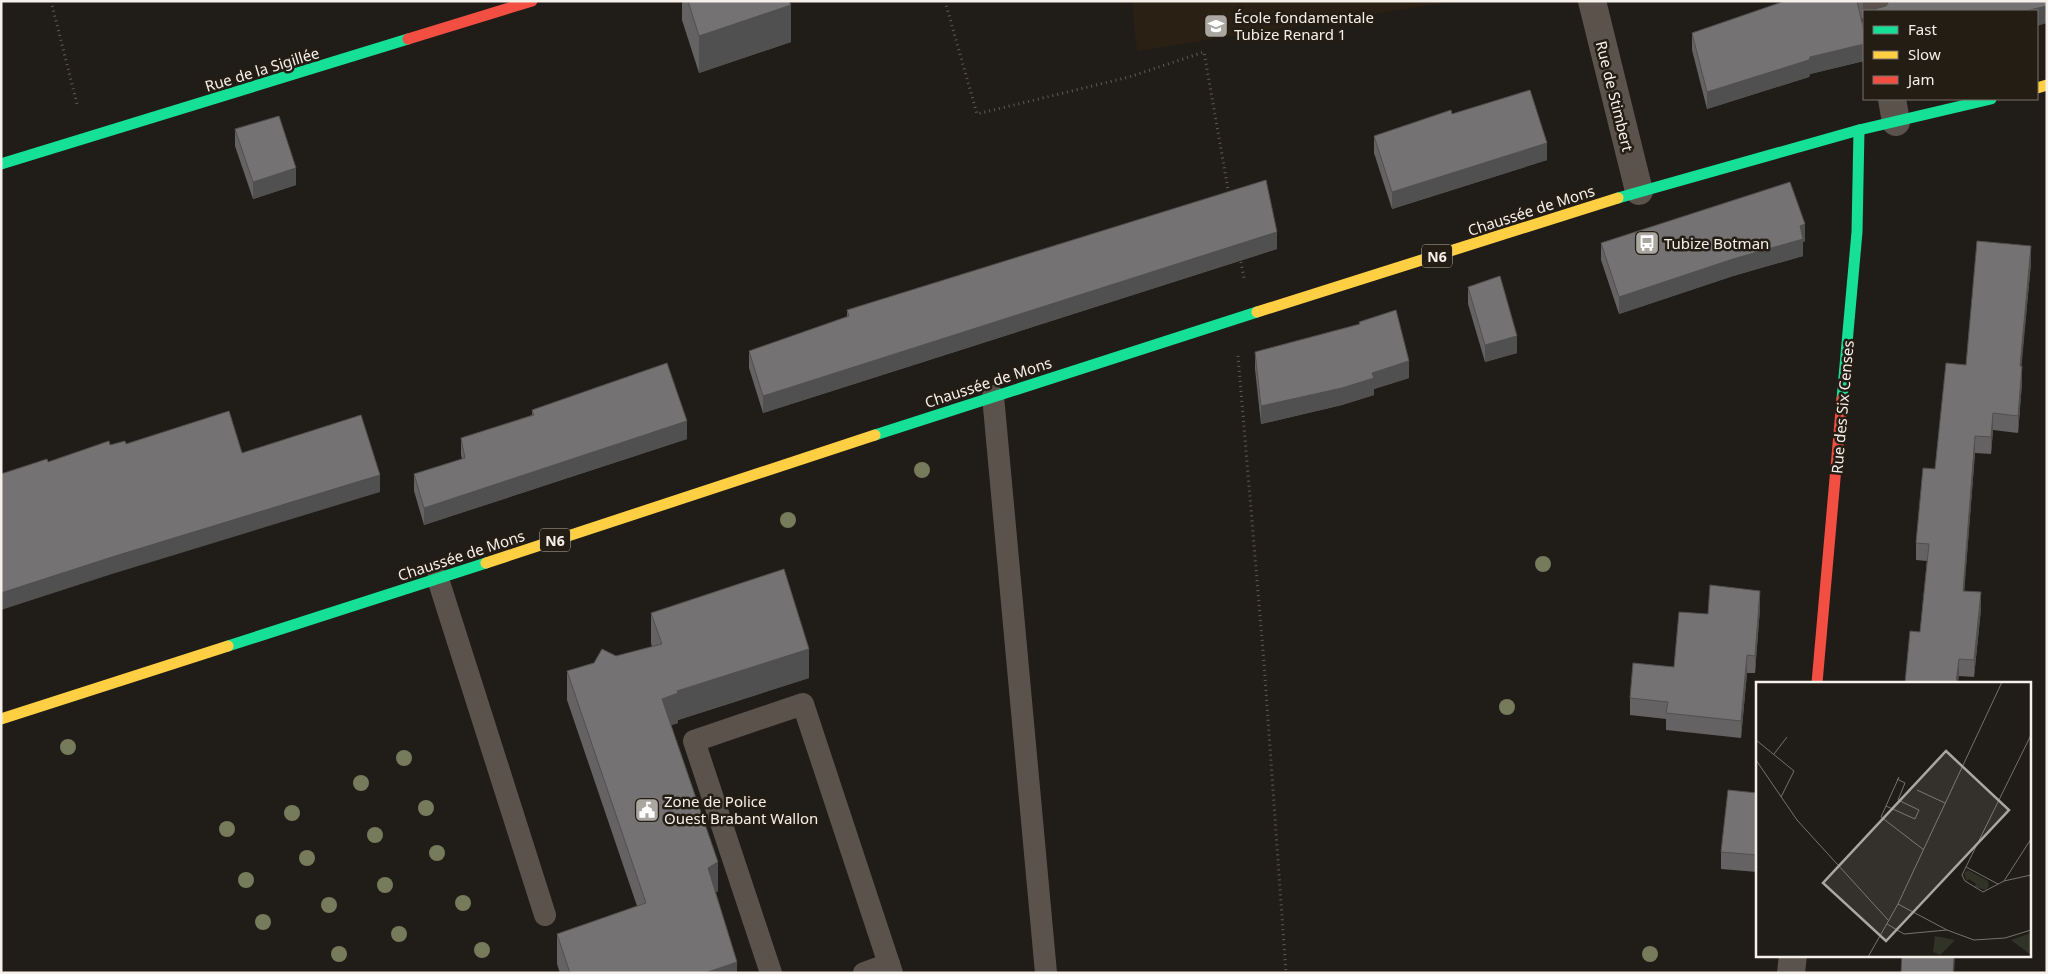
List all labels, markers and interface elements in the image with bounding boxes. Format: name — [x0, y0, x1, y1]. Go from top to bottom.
place label: École fondamentale Tubize Renard 1 — [1234, 7, 1374, 44]
legend — [1863, 10, 2038, 100]
school or university icon: École fondamentale Tubize Renard 1 — [1203, 13, 1229, 39]
text: Fast — [1908, 19, 1937, 39]
street label: Rue de Stimbert — [1592, 39, 1639, 154]
street label: Rue de la Sigillée — [202, 42, 322, 96]
text: Slow — [1908, 44, 1941, 64]
text: Jam — [1906, 69, 1935, 89]
street label: Chaussée de Mons — [1465, 180, 1597, 240]
bus stop icon: Tubize Botman — [1634, 230, 1660, 256]
place label: Tubize Botman — [1664, 233, 1769, 253]
road number: N6 — [1422, 245, 1452, 268]
street label: Rue des Six Censes — [1826, 340, 1858, 474]
street label: Chaussée de Mons — [922, 352, 1054, 412]
street label: Chaussée de Mons — [395, 525, 527, 585]
road number: N6 — [540, 528, 570, 552]
inset map — [1756, 682, 2030, 956]
place label: Zone de Police Ouest Brabant Wallon — [664, 791, 818, 828]
public building icon: Zone de Police Ouest Brabant Wallon — [634, 797, 660, 823]

